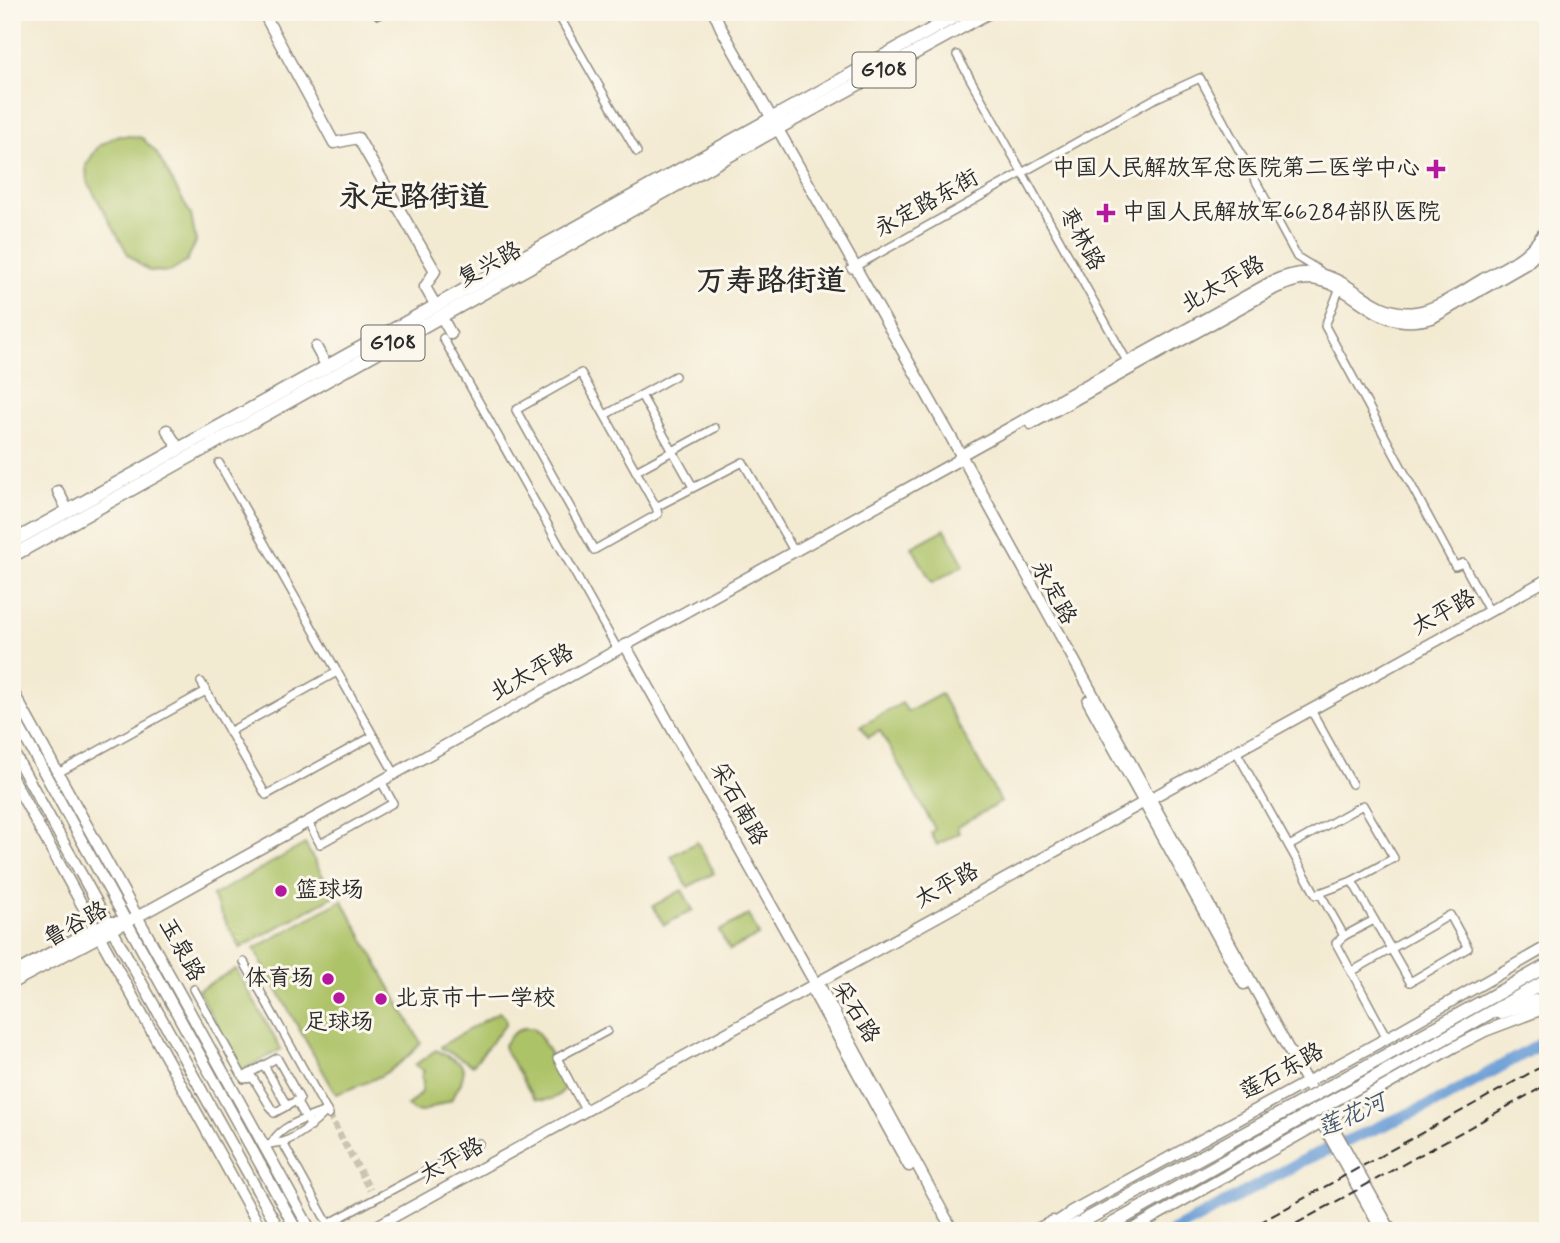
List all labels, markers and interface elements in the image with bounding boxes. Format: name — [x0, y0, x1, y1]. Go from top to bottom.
road number: G108 — [852, 52, 916, 88]
place label: 中国人民解放军总医院第二医学中心 — [1052, 154, 1420, 184]
marker: 中国人民解放军总医院第二医学中心 — [1426, 159, 1446, 179]
street label: 永定路东街 — [869, 163, 985, 245]
district label: 永定路街道 — [339, 178, 489, 217]
place label: 中国人民解放军66284部队医院 — [1122, 198, 1440, 228]
street label: 枣林路 — [1051, 202, 1111, 276]
marker: 中国人民解放军66284部队医院 — [1096, 203, 1116, 223]
street label: 复兴路 — [453, 235, 527, 295]
street label: 北太平路 — [1175, 250, 1271, 320]
district label: 万寿路街道 — [696, 262, 846, 301]
road number: G108 — [362, 326, 424, 360]
street label: 永定路 — [1023, 556, 1083, 630]
street label: 太平路 — [1407, 583, 1481, 643]
street label: 北太平路 — [484, 638, 580, 708]
street label: 采石南路 — [703, 756, 773, 852]
street label: 太平路 — [910, 856, 984, 916]
place label: 篮球场 — [295, 876, 364, 906]
marker: 篮球场 — [273, 883, 289, 899]
street label: 鲁谷路 — [39, 895, 113, 955]
street label: 玉泉路 — [151, 913, 211, 987]
place label: 体育场 — [245, 964, 314, 994]
marker: 体育场 — [320, 971, 336, 987]
street label: 采石路 — [824, 975, 886, 1049]
place label: 北京市十一学校 — [395, 984, 556, 1014]
marker: 足球场 — [331, 990, 347, 1006]
marker: 北京市十一学校 — [373, 991, 389, 1007]
place label: 足球场 — [305, 1008, 374, 1038]
street label: 莲石东路 — [1234, 1037, 1330, 1107]
water label: 莲花河 — [1313, 1086, 1395, 1145]
street label: 太平路 — [415, 1131, 489, 1191]

